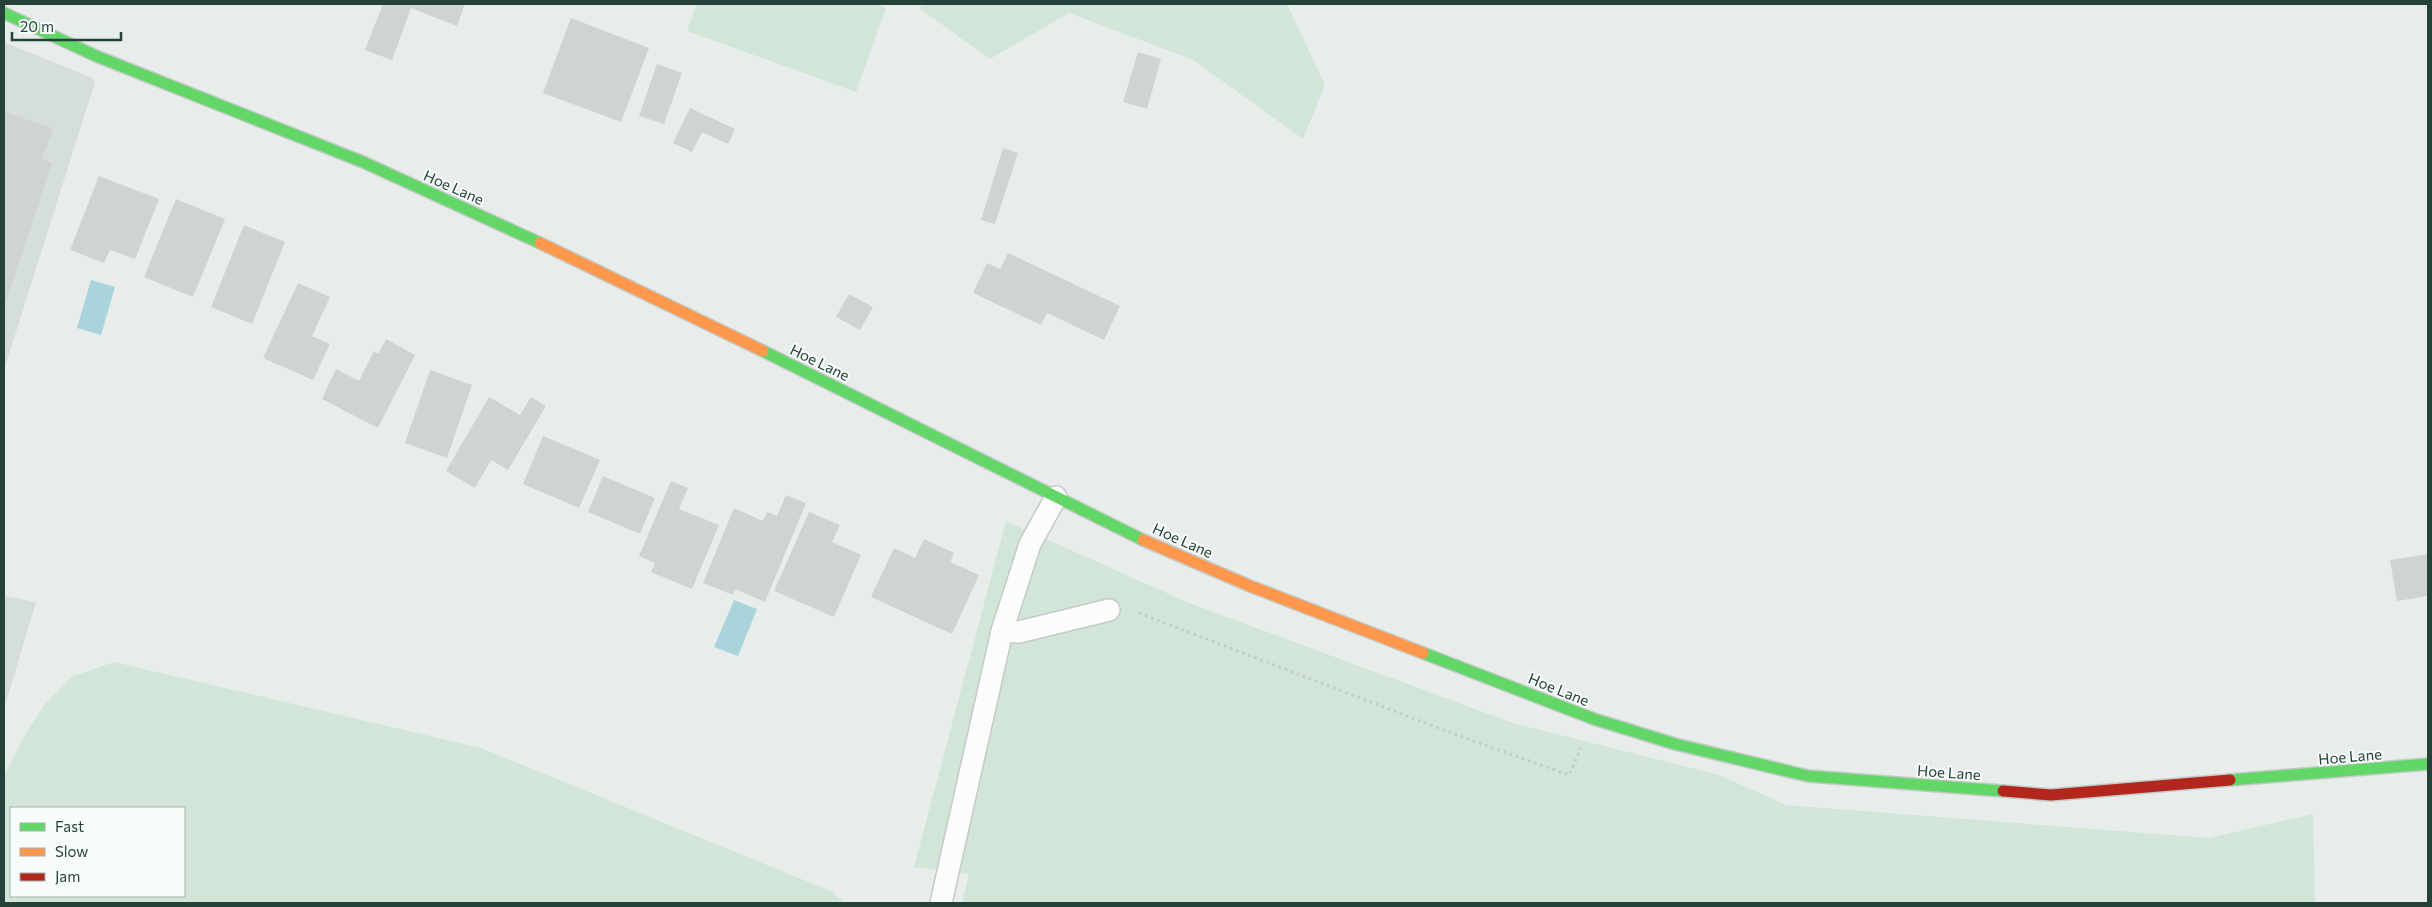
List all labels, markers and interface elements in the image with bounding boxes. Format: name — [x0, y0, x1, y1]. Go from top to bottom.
scale bar — [12, 10, 121, 42]
text: 20 m — [20, 17, 54, 35]
street label: Hoe Lane — [421, 166, 487, 208]
street label: Hoe Lane — [787, 340, 853, 384]
street label: Hoe Lane — [1150, 519, 1216, 561]
street label: Hoe Lane — [1526, 669, 1592, 709]
street label: Hoe Lane — [2317, 744, 2383, 768]
street label: Hoe Lane — [1916, 761, 1982, 783]
legend — [10, 807, 185, 897]
text: Fast — [55, 817, 84, 835]
text: Slow — [55, 842, 88, 860]
text: Jam — [55, 867, 80, 885]

